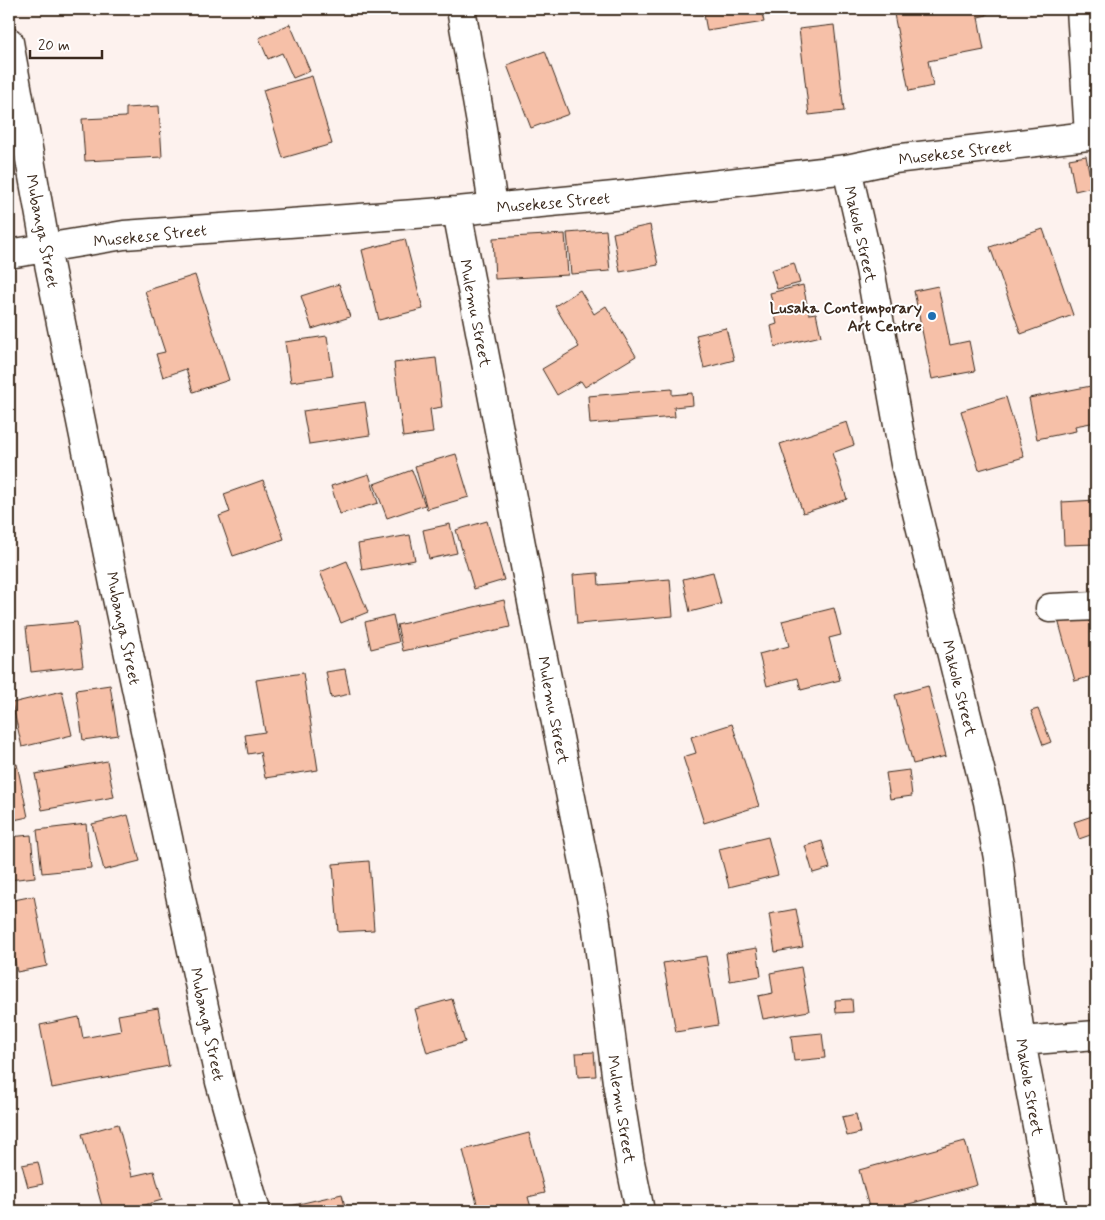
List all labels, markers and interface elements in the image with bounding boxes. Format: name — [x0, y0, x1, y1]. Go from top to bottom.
scale bar — [30, 28, 102, 60]
text: 20 m — [38, 36, 70, 56]
street label: Musekese Street — [897, 136, 1013, 171]
street label: Mubanga Street — [20, 173, 63, 290]
street label: Makole Street — [838, 184, 881, 285]
street label: Musekese Street — [496, 188, 611, 219]
street label: Musekese Street — [93, 220, 208, 253]
street label: Mulemu Street — [454, 258, 495, 369]
place label: Lusaka Contemporary Art Centre — [770, 298, 922, 337]
marker: Lusaka Contemporary Art Centre — [926, 310, 938, 322]
street label: Mubanga Street — [100, 570, 145, 687]
street label: Makole Street — [936, 638, 981, 739]
street label: Mulemu Street — [532, 655, 573, 766]
street label: Mubanga Street — [184, 966, 229, 1083]
street label: Makole Street — [1010, 1037, 1047, 1138]
street label: Mulemu Street — [602, 1054, 640, 1165]

